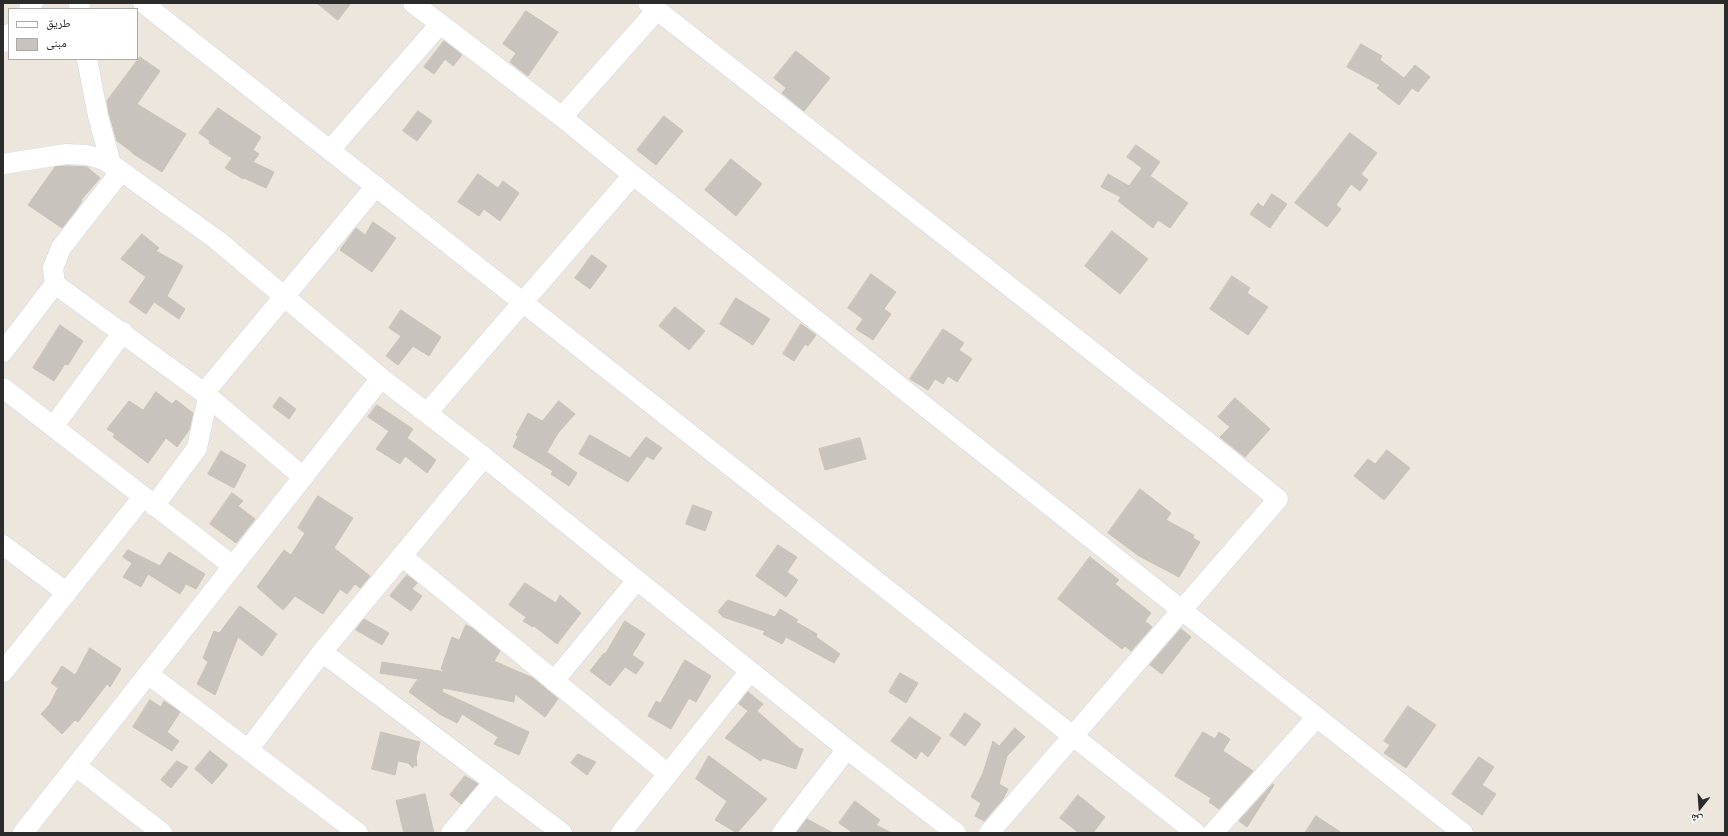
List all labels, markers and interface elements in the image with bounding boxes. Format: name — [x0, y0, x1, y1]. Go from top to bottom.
legend — [8, 8, 138, 60]
text: طريق — [46, 15, 71, 31]
text: مبنى — [46, 35, 67, 51]
north arrow — [1680, 788, 1720, 828]
text: ش — [1689, 811, 1704, 828]

